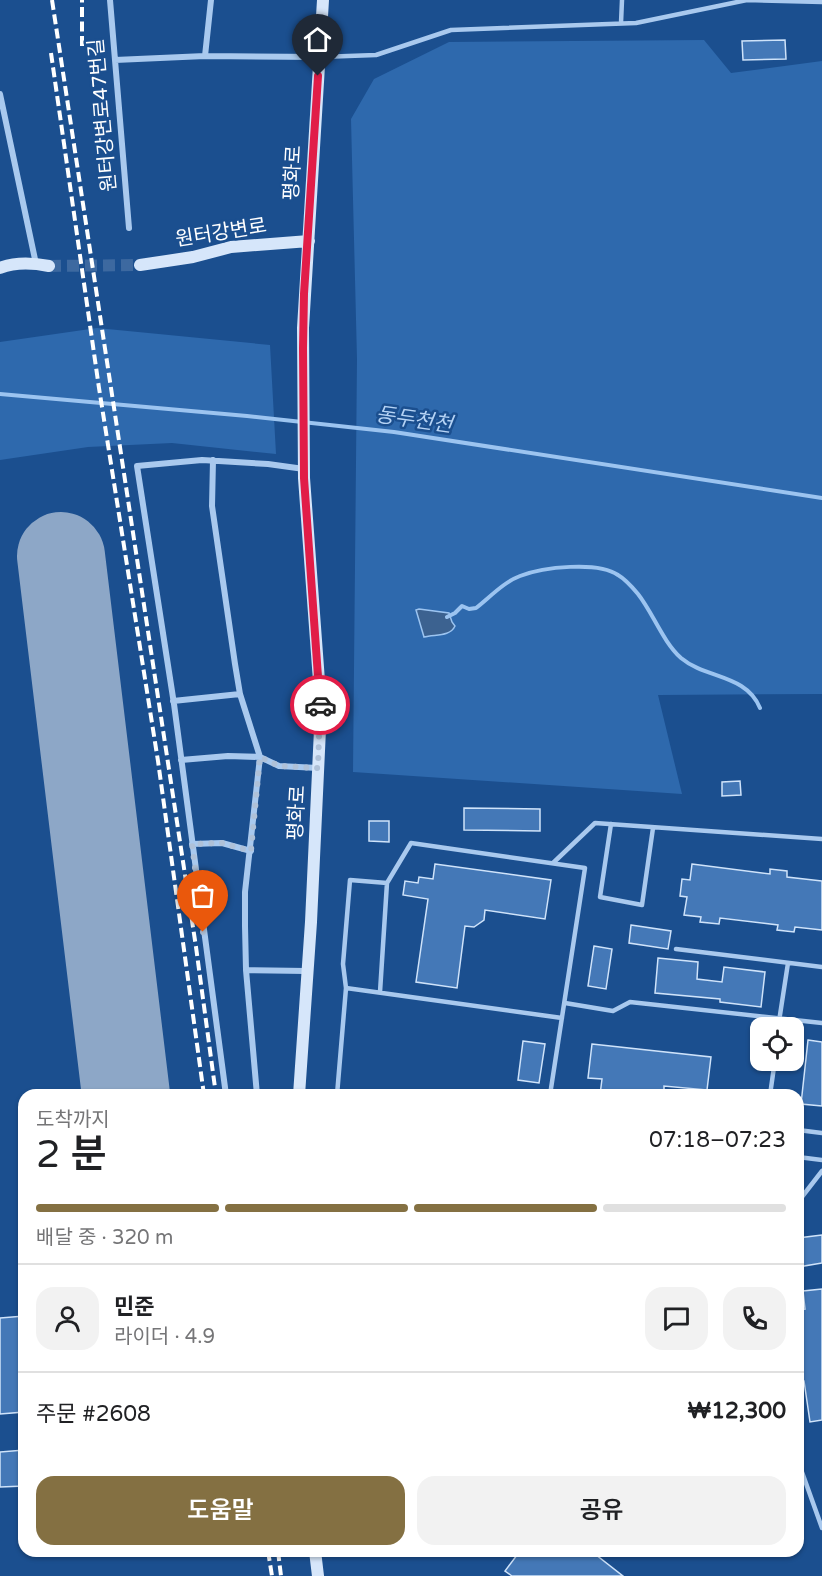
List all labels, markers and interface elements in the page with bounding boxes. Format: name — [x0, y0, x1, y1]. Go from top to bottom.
pin — [292, 14, 343, 76]
icon: home — [301, 23, 334, 56]
street label: 원터강변로47번길 — [84, 37, 122, 193]
street label: 평화로 — [280, 145, 306, 201]
street label: 원터강변로 — [174, 214, 268, 252]
water label: 동두천천 — [374, 402, 457, 438]
courier — [290, 675, 350, 735]
icon: car — [304, 689, 337, 722]
street label: 평화로 — [284, 785, 310, 841]
pin — [177, 870, 228, 932]
icon: bag — [186, 879, 219, 912]
map controls — [750, 1017, 804, 1071]
button: locate — [750, 1017, 804, 1071]
text: 도착까지 — [36, 1108, 110, 1132]
text: 07:18–07:23 — [649, 1127, 786, 1153]
text: 2 분 — [36, 1131, 107, 1178]
text: 배달 중 · 320 m — [36, 1226, 173, 1250]
button: person — [36, 1287, 99, 1350]
button: chat — [645, 1287, 708, 1350]
button: phone — [723, 1287, 786, 1350]
text: 민준 — [114, 1294, 154, 1320]
text: 라이더 · 4.9 — [114, 1325, 215, 1349]
text: ₩12,300 — [687, 1398, 786, 1424]
text: 주문 #2608 — [36, 1401, 151, 1427]
button: 도움말 — [36, 1476, 405, 1545]
button: 공유 — [417, 1476, 786, 1545]

